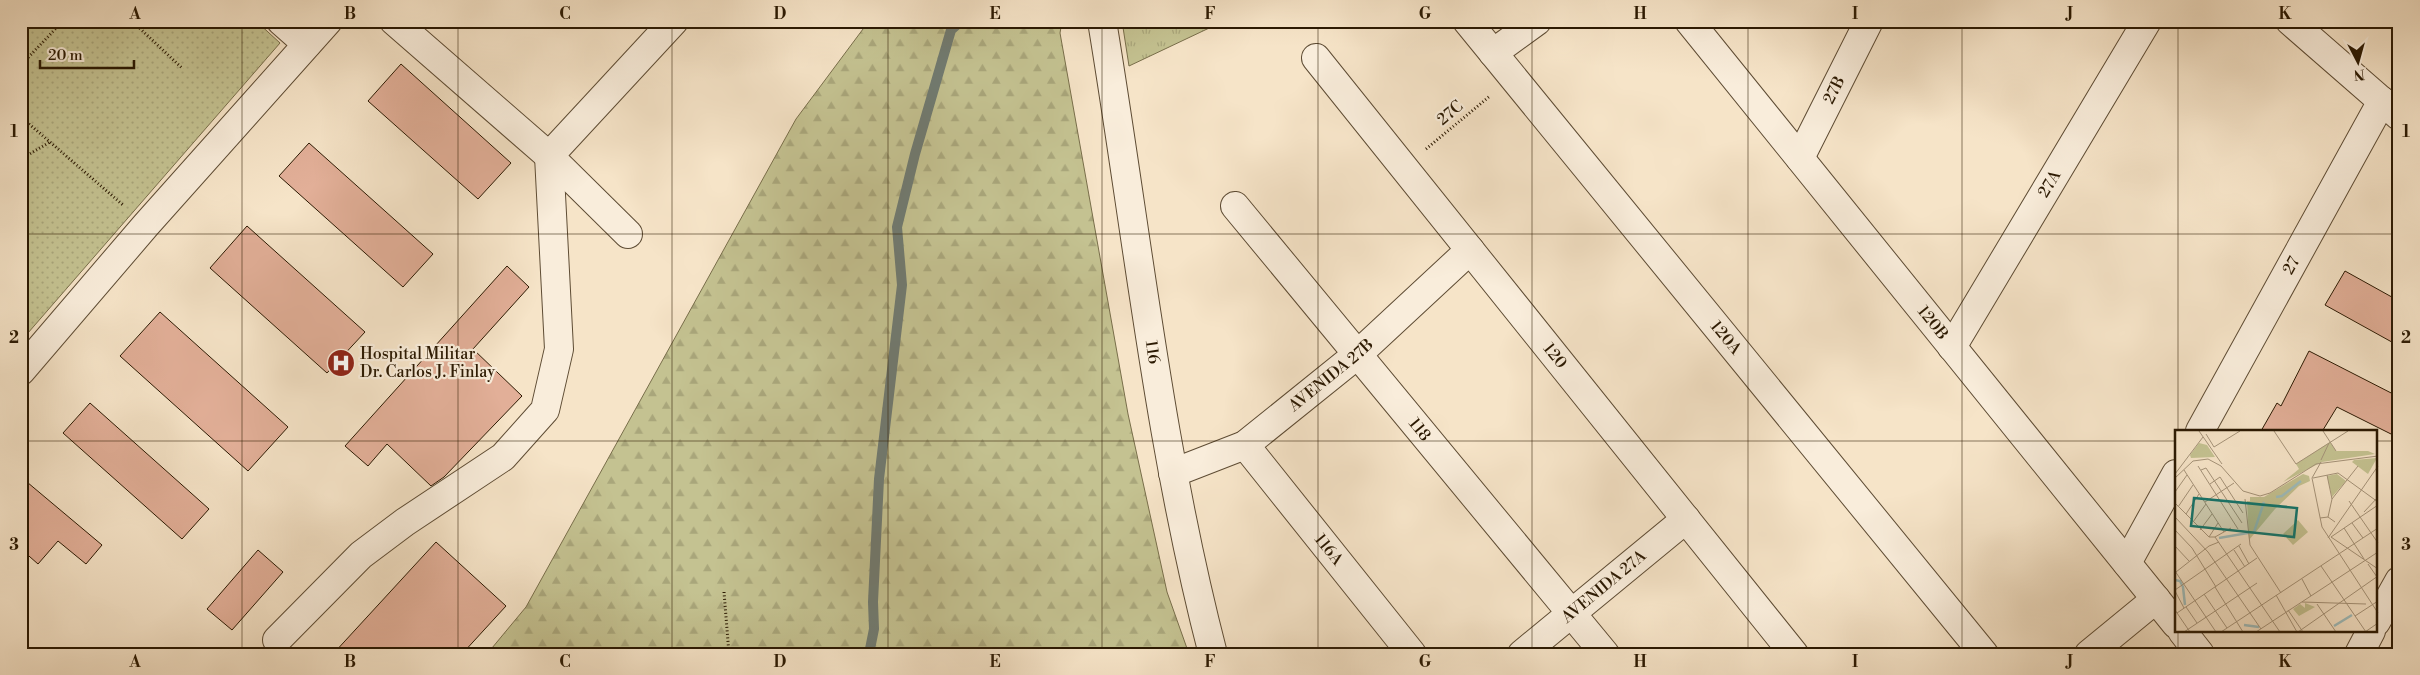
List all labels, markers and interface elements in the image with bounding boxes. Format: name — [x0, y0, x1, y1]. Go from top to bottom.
text: A — [128, 4, 141, 24]
text: B — [344, 4, 356, 24]
text: C — [559, 4, 571, 24]
text: D — [774, 4, 787, 24]
text: E — [989, 4, 1001, 24]
text: F — [1204, 4, 1216, 24]
text: G — [1419, 4, 1432, 24]
text: H — [1633, 4, 1647, 24]
text: I — [1852, 4, 1858, 24]
text: J — [2065, 4, 2073, 24]
text: K — [2279, 4, 2293, 24]
scale bar — [40, 38, 134, 70]
north arrow — [2332, 38, 2382, 88]
text: 20 m — [48, 46, 83, 65]
text: N — [2353, 64, 2366, 83]
street label: 27B — [1819, 73, 1850, 107]
street label: 27C — [1433, 96, 1467, 130]
text: 1 — [10, 122, 18, 142]
text: 1 — [2402, 122, 2410, 142]
street label: 27A — [2034, 166, 2066, 201]
street label: 27 — [2278, 253, 2304, 278]
street label: 120B — [1913, 302, 1953, 344]
street label: 120A — [1706, 317, 1746, 360]
text: 2 — [9, 328, 19, 348]
text: 2 — [2401, 328, 2411, 348]
street label: AVENIDA 27B — [1284, 335, 1378, 417]
street label: 116 — [1141, 339, 1164, 366]
street label: 120 — [1539, 339, 1571, 373]
place label: Hospital Militar Dr. Carlos J. Finlay — [360, 344, 495, 382]
hospital icon: Hospital Militar Dr. Carlos J. Finlay — [326, 348, 356, 378]
street label: 118 — [1404, 414, 1435, 445]
inset map — [2175, 430, 2378, 632]
street label: 116A — [1310, 530, 1348, 570]
text: 3 — [9, 535, 19, 555]
text: 3 — [2401, 535, 2411, 555]
street label: AVENIDA 27A — [1557, 545, 1651, 628]
text: A — [128, 652, 141, 672]
text: B — [344, 652, 356, 672]
text: C — [559, 652, 571, 672]
text: D — [774, 652, 787, 672]
text: E — [989, 652, 1001, 672]
text: F — [1204, 652, 1216, 672]
text: G — [1419, 652, 1432, 672]
text: H — [1633, 652, 1647, 672]
text: I — [1852, 652, 1858, 672]
text: J — [2065, 652, 2073, 672]
text: K — [2279, 652, 2293, 672]

